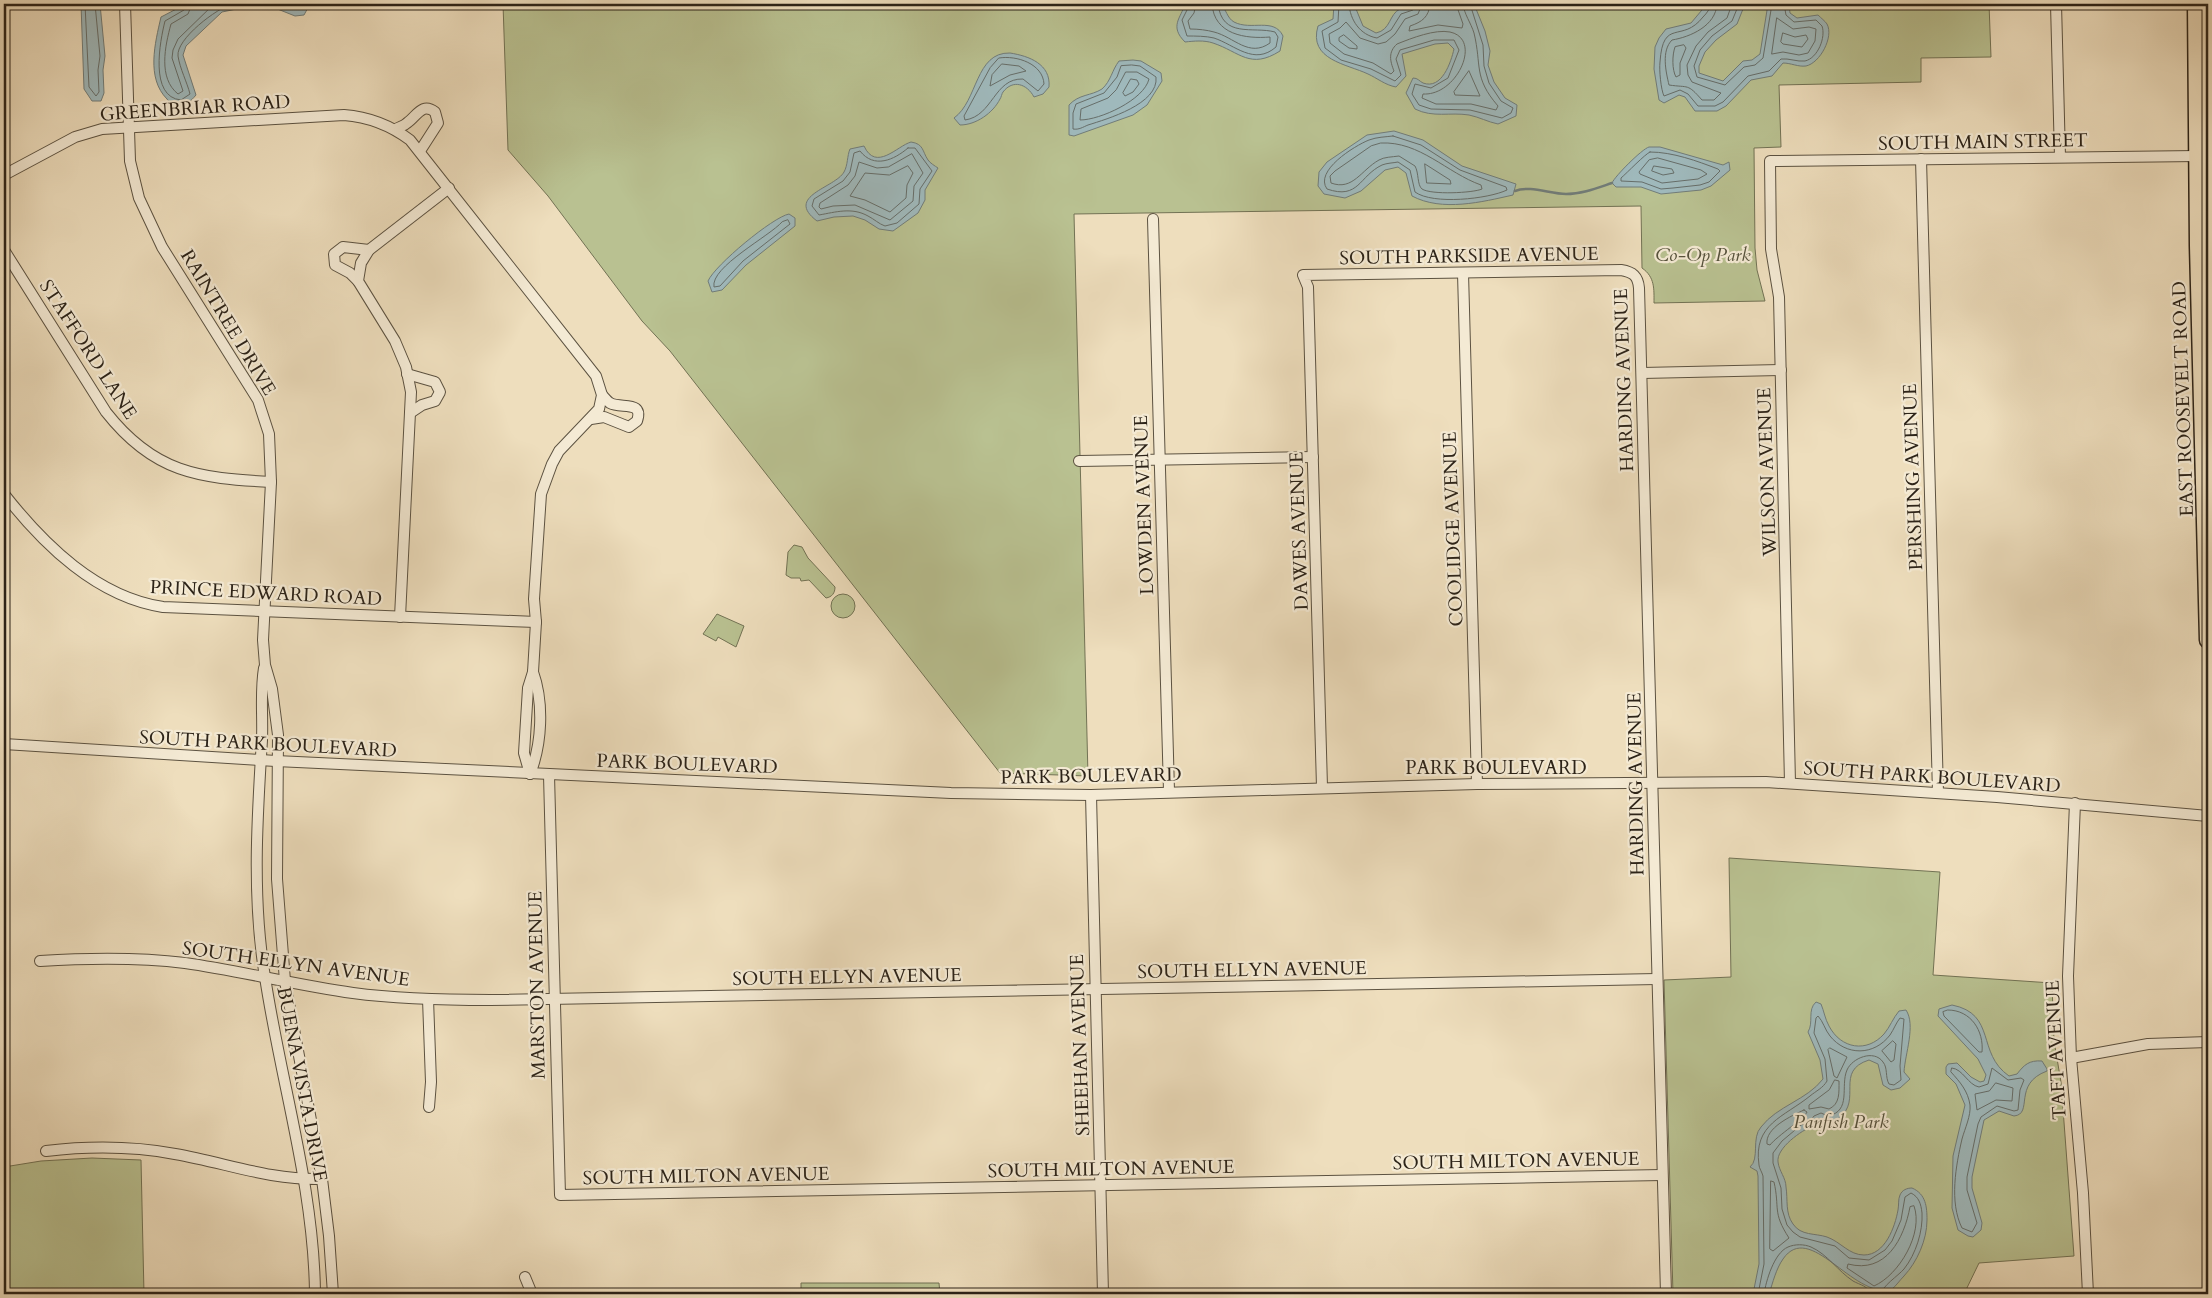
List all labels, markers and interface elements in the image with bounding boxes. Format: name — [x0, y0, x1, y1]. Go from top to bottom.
street label: GREENBRIAR ROAD — [99, 88, 291, 128]
street label: SOUTH MAIN STREET — [1878, 127, 2088, 157]
street label: SOUTH PARKSIDE AVENUE — [1339, 241, 1599, 271]
park label: Co-Op Park — [1655, 242, 1751, 268]
street label: RAINTREE DRIVE — [174, 245, 282, 400]
street label: STAFFORD LANE — [33, 275, 143, 424]
street label: EAST ROOSEVELT ROAD — [2166, 281, 2200, 517]
street label: HARDING AVENUE — [1608, 288, 1640, 472]
street label: PERSHING AVENUE — [1897, 383, 1929, 571]
street label: WILSON AVENUE — [1751, 387, 1783, 558]
street label: LOWDEN AVENUE — [1128, 415, 1160, 595]
street label: COOLIDGE AVENUE — [1437, 431, 1469, 627]
street label: DAWES AVENUE — [1283, 451, 1315, 611]
street label: PRINCE EDWARD ROAD — [149, 574, 383, 612]
street label: HARDING AVENUE — [1621, 692, 1651, 876]
street label: SOUTH PARK BOULEVARD — [139, 724, 397, 764]
street label: PARK BOULEVARD — [596, 748, 778, 780]
street label: PARK BOULEVARD — [1405, 755, 1587, 781]
street label: SOUTH PARK BOULEVARD — [1802, 755, 2061, 799]
street label: PARK BOULEVARD — [1000, 761, 1182, 791]
street label: MARSTON AVENUE — [522, 891, 552, 1079]
street label: SOUTH ELLYN AVENUE — [181, 935, 411, 993]
street label: SHEEHAN AVENUE — [1064, 953, 1096, 1136]
street label: SOUTH ELLYN AVENUE — [1137, 955, 1367, 985]
street label: SOUTH ELLYN AVENUE — [732, 962, 962, 992]
street label: TAFT AVENUE — [2039, 979, 2073, 1121]
street label: BUENA VISTA DRIVE — [270, 984, 334, 1184]
park label: Panfish Park — [1793, 1109, 1889, 1135]
street label: SOUTH MILTON AVENUE — [1393, 1146, 1640, 1176]
street label: SOUTH MILTON AVENUE — [988, 1154, 1235, 1184]
street label: SOUTH MILTON AVENUE — [583, 1161, 830, 1191]

